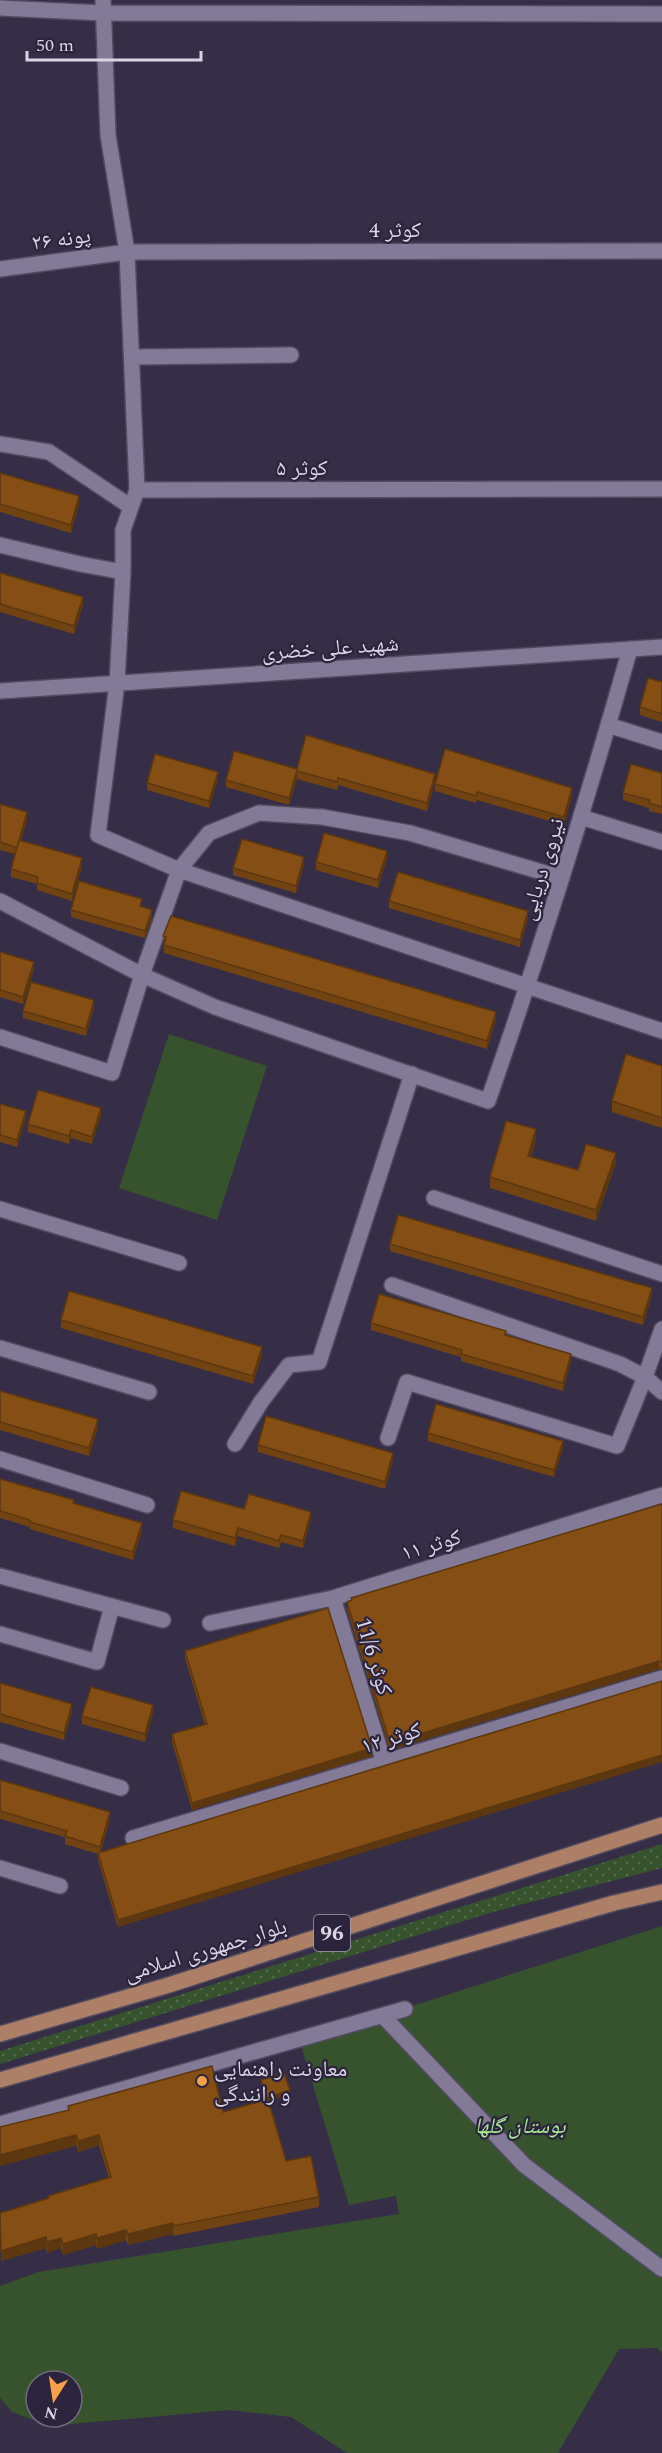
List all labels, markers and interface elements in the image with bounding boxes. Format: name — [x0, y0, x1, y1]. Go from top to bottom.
scale bar — [27, 24, 201, 62]
text: 50 m — [36, 32, 74, 59]
street label: کوثر 4 — [369, 214, 421, 247]
street label: پونه ۲۶ — [30, 219, 93, 260]
street label: کوثر ۵ — [276, 452, 328, 485]
street label: شهید علی خضری — [260, 627, 400, 670]
street label: نیروی دریایی — [511, 814, 574, 925]
street label: کوثر ۱۱ — [397, 1521, 465, 1570]
street label: کوثر 11/6 — [346, 1613, 401, 1699]
street label: کوثر ۱۲ — [357, 1714, 425, 1763]
street label: بلوار جمهوری اسلامی — [120, 1910, 291, 1991]
road number: 96 — [314, 1915, 350, 1951]
place label: معاونت راهنمایی و رانندگی — [214, 2053, 347, 2111]
marker: معاونت راهنمایی و رانندگی — [195, 2074, 209, 2088]
park label: بوستان گلها — [475, 2110, 566, 2143]
north arrow — [24, 2369, 84, 2429]
text: N — [42, 2400, 60, 2426]

